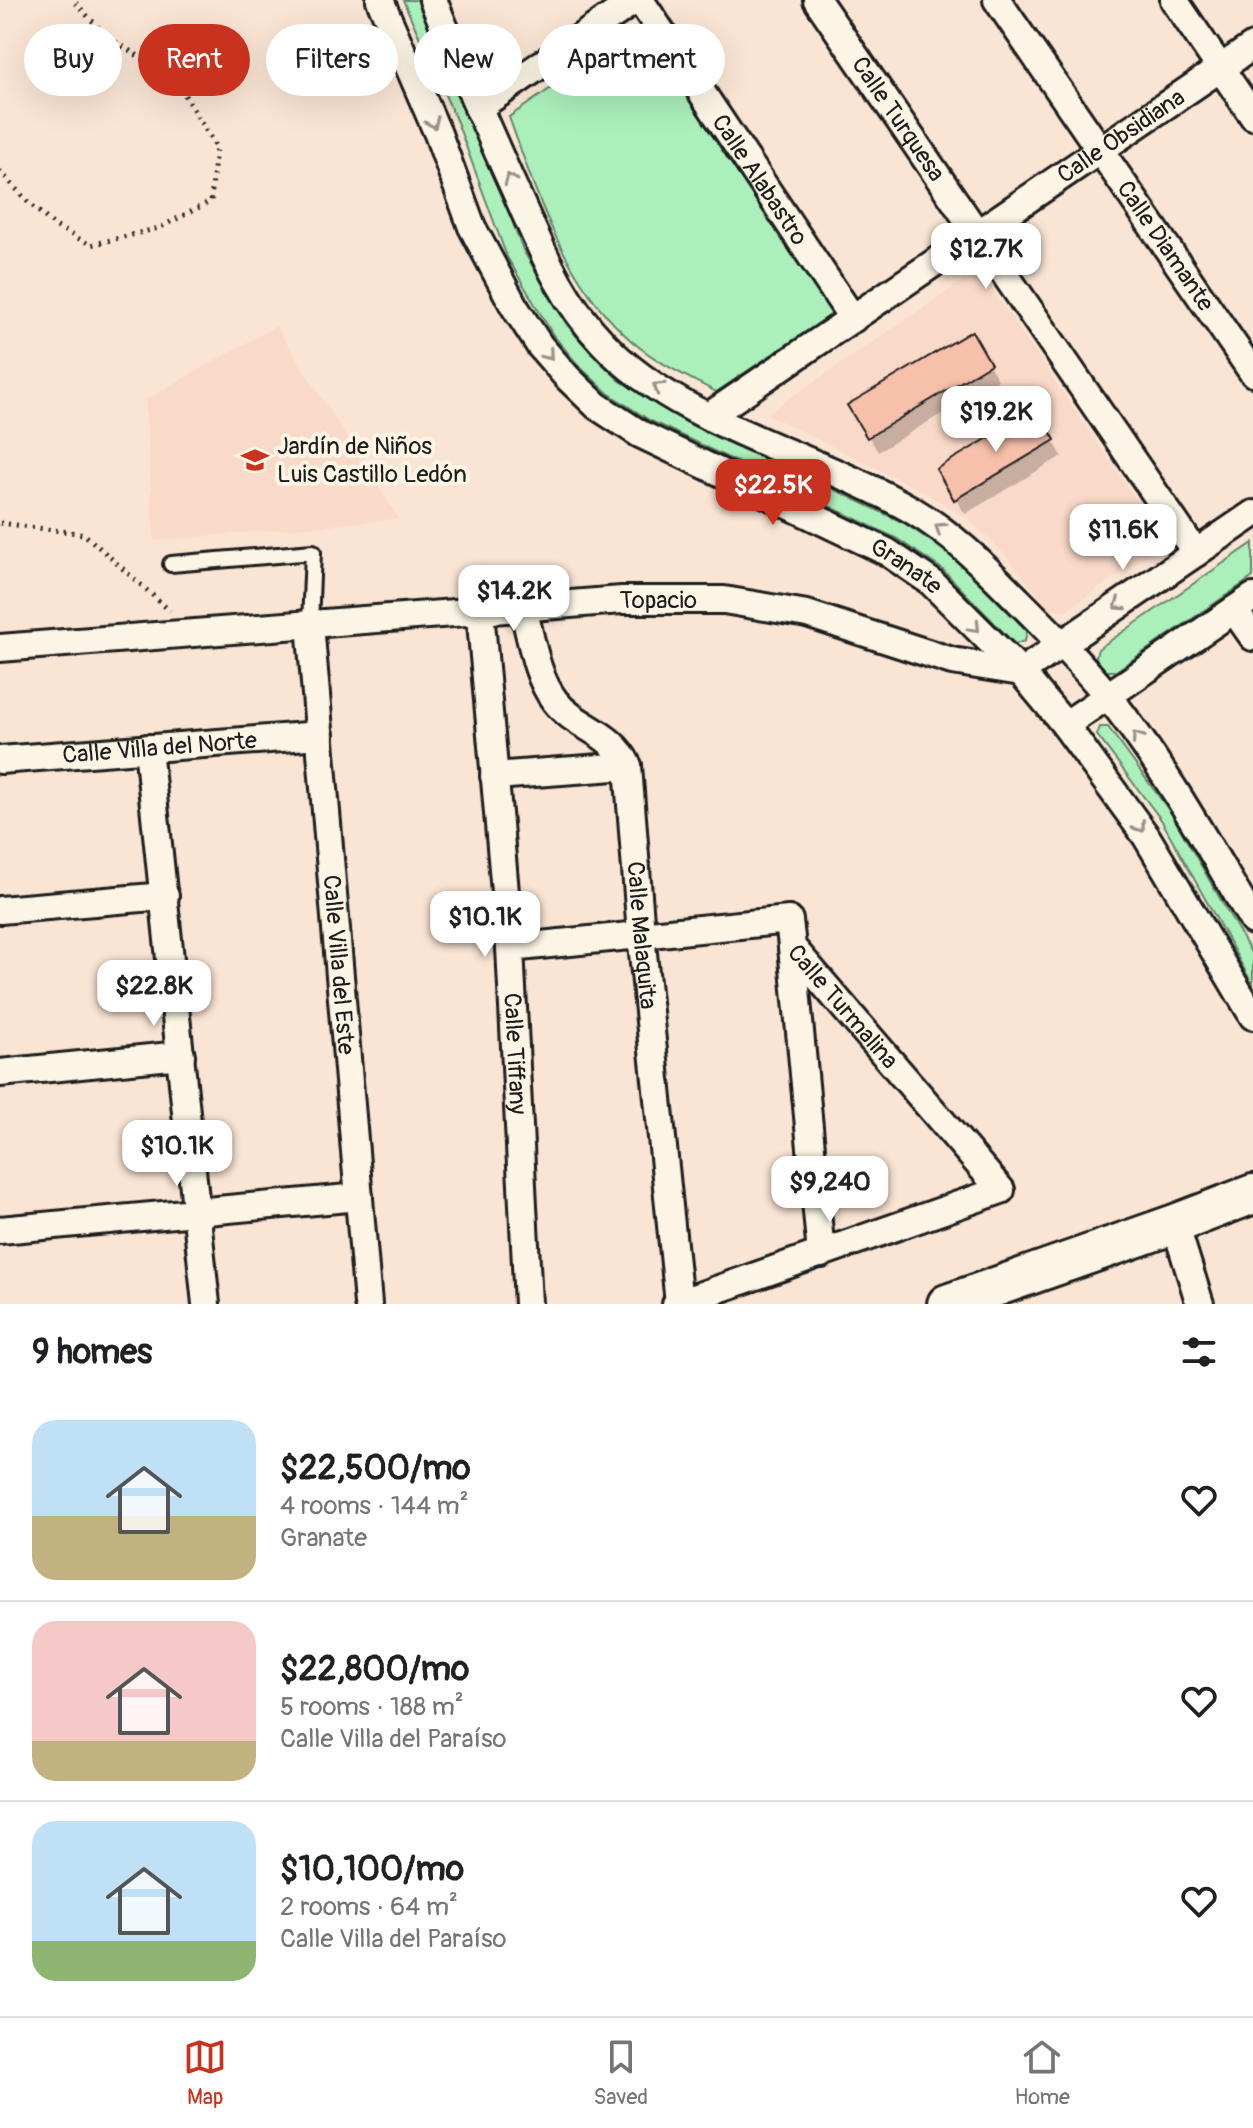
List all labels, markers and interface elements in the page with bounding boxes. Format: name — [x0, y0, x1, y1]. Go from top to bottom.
chip: Buy — [24, 24, 122, 96]
chip: Rent — [138, 24, 250, 96]
chip: Filters — [266, 24, 398, 96]
chip: New — [414, 24, 522, 96]
chip: Apartment — [538, 24, 725, 96]
street label: Calle Turquesa — [845, 51, 951, 187]
street label: Calle Obsidiana — [1052, 83, 1190, 190]
street label: Calle Alabastro — [705, 109, 814, 251]
one-way arrow — [424, 115, 440, 129]
one-way arrow — [504, 173, 520, 187]
street label: Calle Diamante — [1110, 175, 1220, 317]
pin: $12.7K — [921, 223, 1051, 291]
text: $12.7K — [949, 233, 1023, 265]
one-way arrow — [538, 346, 553, 360]
one-way arrow — [652, 381, 667, 396]
pin: $19.2K — [931, 386, 1061, 454]
text: $19.2K — [959, 396, 1033, 428]
place label: Jardín de Niños Luis Castillo Ledón — [277, 432, 467, 489]
school or university icon: Jardín de Niños Luis Castillo Ledón — [240, 445, 270, 475]
pin: $22.5K — [708, 459, 838, 527]
text: $22.5K — [734, 469, 812, 501]
pin: $11.6K — [1058, 504, 1188, 572]
text: $11.6K — [1088, 514, 1158, 546]
one-way arrow — [934, 523, 948, 538]
street label: Granate — [866, 532, 949, 600]
pin: $14.2K — [449, 565, 579, 633]
text: $14.2K — [476, 575, 552, 607]
street label: Topacio — [620, 586, 697, 615]
one-way arrow — [1114, 595, 1128, 610]
one-way arrow — [966, 618, 980, 632]
street label: Calle Villa del Norte — [61, 726, 258, 770]
one-way arrow — [1132, 731, 1146, 745]
one-way arrow — [1130, 819, 1145, 833]
street label: Calle Malaquita — [620, 860, 663, 1011]
street label: Calle Villa del Este — [316, 874, 361, 1056]
pin: $10.1K — [420, 891, 550, 959]
text: $10.1K — [448, 901, 522, 933]
street label: Calle Turmalina — [781, 939, 904, 1075]
pin: $22.8K — [89, 960, 219, 1028]
text: $22.8K — [115, 970, 193, 1002]
street label: Calle Tiffany — [497, 992, 532, 1115]
pin: $10.1K — [112, 1120, 242, 1188]
text: $10.1K — [140, 1130, 214, 1162]
pin: $9,240 — [765, 1156, 895, 1224]
text: $9,240 — [789, 1166, 871, 1198]
icon: filters — [1177, 1330, 1221, 1374]
text: 9 homes — [32, 1331, 152, 1374]
text: $22,500/mo — [280, 1447, 471, 1490]
icon: home — [96, 1452, 192, 1548]
icon: heart — [1177, 1478, 1221, 1522]
text: 4 rooms · 144 m² — [280, 1490, 469, 1522]
text: Granate — [280, 1522, 367, 1554]
text: $22,800/mo — [280, 1648, 469, 1691]
icon: home — [96, 1653, 192, 1749]
icon: heart — [1177, 1679, 1221, 1723]
text: 5 rooms · 188 m² — [280, 1691, 464, 1723]
text: Calle Villa del Paraíso — [280, 1723, 507, 1755]
text: $10,100/mo — [280, 1848, 464, 1891]
icon: home — [96, 1853, 192, 1949]
icon: heart — [1177, 1879, 1221, 1923]
text: 2 rooms · 64 m² — [280, 1891, 458, 1923]
text: Calle Villa del Paraíso — [280, 1923, 507, 1955]
tab: Map — [183, 2035, 227, 2111]
tab: Saved — [593, 2035, 648, 2111]
tab: Home — [1014, 2035, 1070, 2111]

